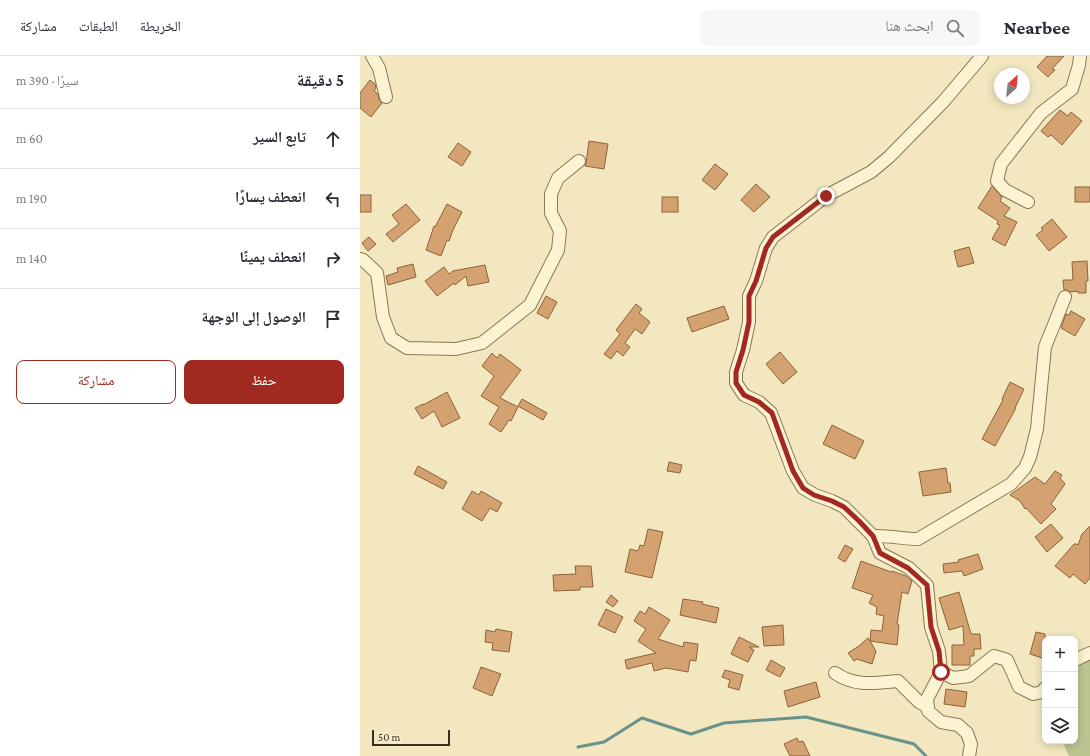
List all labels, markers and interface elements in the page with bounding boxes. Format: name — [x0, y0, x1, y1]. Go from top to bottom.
search box — [700, 10, 980, 46]
icon: search — [944, 17, 966, 39]
text: Nearbee — [1004, 17, 1070, 38]
text: مشاركة — [20, 18, 57, 34]
text: الطبقات — [79, 18, 118, 34]
text: الخريطة — [140, 18, 181, 34]
text: ابحث هنا — [885, 18, 934, 34]
north arrow — [994, 68, 1030, 104]
text: 5 دقيقة — [297, 71, 344, 90]
text: سيرًا · 390 m — [16, 73, 79, 88]
icon: ahead — [322, 128, 344, 150]
text: تابع السير — [253, 129, 306, 145]
text: 60 m — [16, 131, 43, 146]
route end — [817, 187, 835, 205]
icon: left — [322, 188, 344, 210]
text: انعطف يسارًا — [235, 189, 306, 205]
text: 190 m — [16, 191, 47, 206]
icon: right — [322, 248, 344, 270]
text: انعطف يمينًا — [239, 249, 306, 265]
text: 140 m — [16, 251, 47, 266]
icon: arrive — [322, 308, 344, 330]
text: الوصول إلى الوجهة — [202, 309, 306, 325]
button: مشاركة — [16, 360, 176, 404]
button: حفظ — [184, 360, 344, 404]
map controls — [1042, 636, 1078, 744]
button: + — [1042, 636, 1078, 672]
route start — [932, 663, 950, 681]
button: − — [1042, 672, 1078, 708]
button: layers — [1042, 708, 1078, 744]
scale bar — [372, 728, 450, 747]
text: 50 m — [378, 731, 400, 743]

